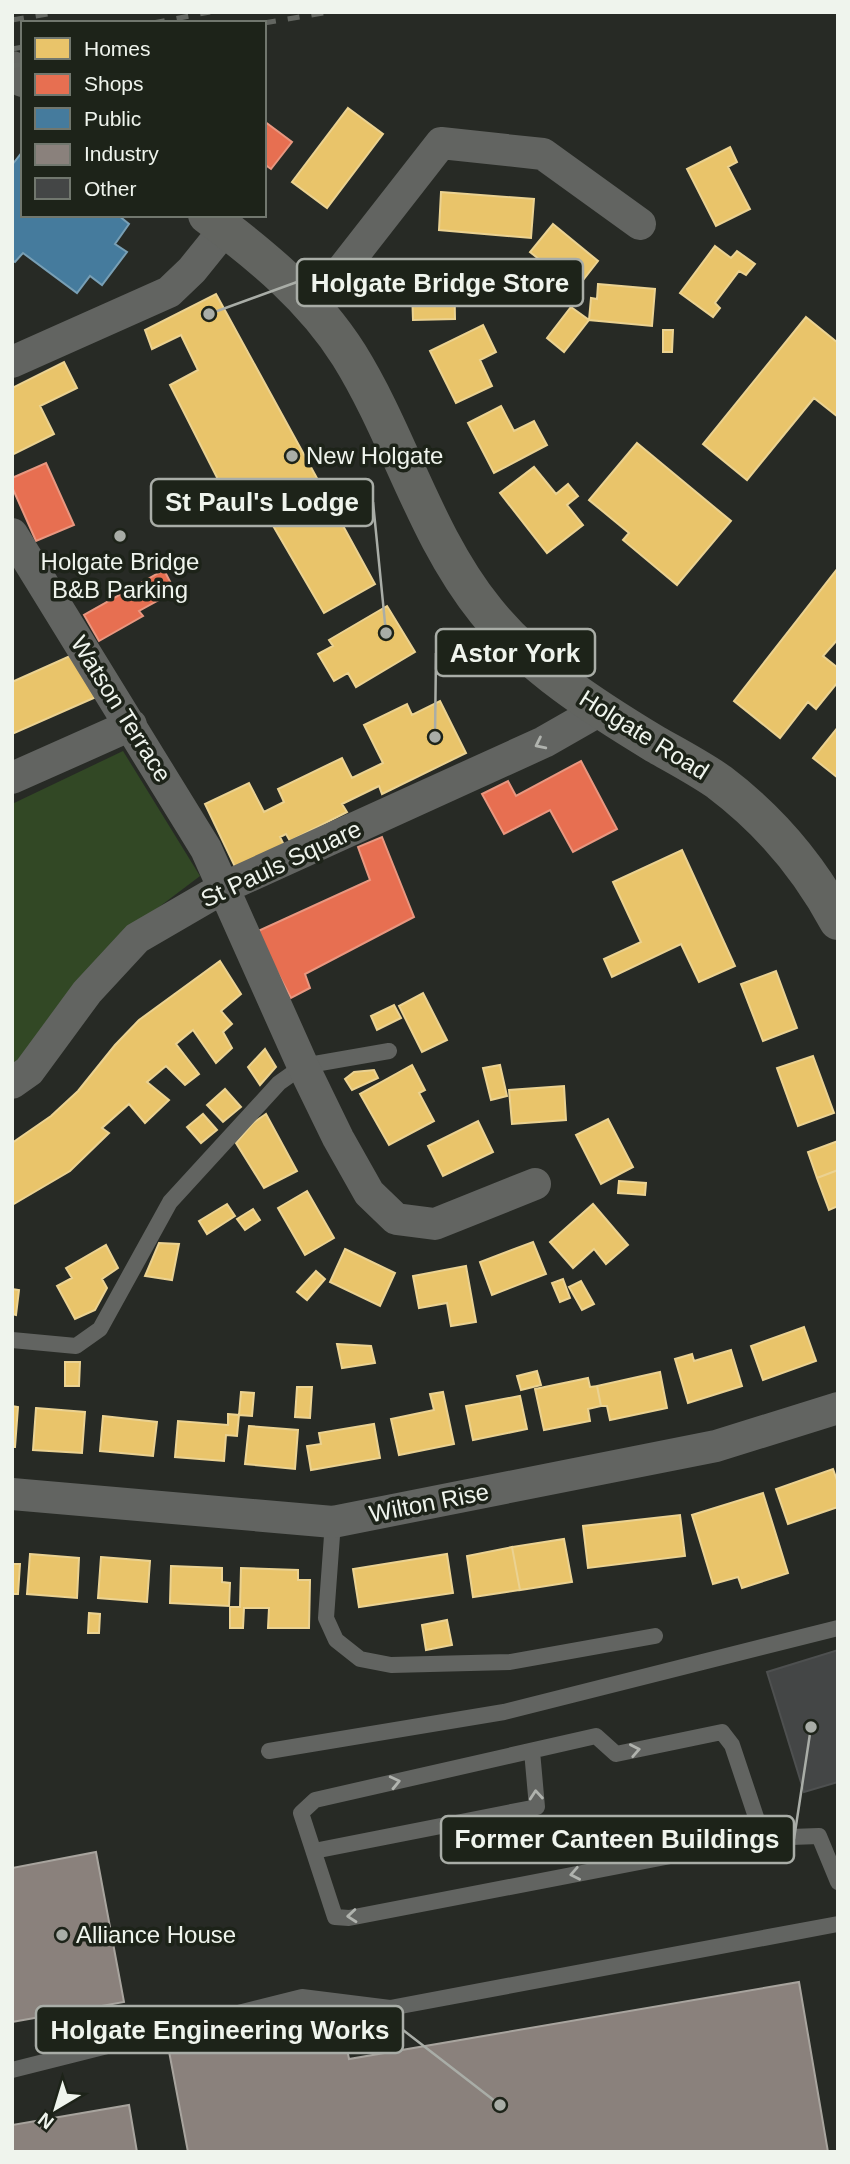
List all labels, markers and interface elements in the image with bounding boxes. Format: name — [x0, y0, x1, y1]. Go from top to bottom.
legend — [21, 21, 266, 217]
text: Homes — [84, 37, 151, 60]
text: Shops — [84, 72, 144, 95]
text: Public — [84, 107, 141, 130]
text: Industry — [84, 142, 159, 165]
text: Other — [84, 177, 137, 200]
callout: Holgate Bridge Store — [297, 259, 583, 306]
text: Holgate Bridge Store — [311, 268, 569, 298]
place label: New Holgate — [306, 442, 443, 469]
marker: New Holgate — [284, 448, 300, 464]
callout: St Paul's Lodge — [151, 479, 373, 526]
text: St Paul's Lodge — [165, 487, 359, 517]
marker: Holgate Bridge B&B Parking — [112, 528, 128, 544]
place label: Holgate Bridge B&B Parking — [41, 548, 199, 603]
callout: Astor York — [436, 629, 595, 676]
street label: Watson Terrace — [66, 631, 177, 787]
text: Astor York — [450, 638, 581, 668]
street label: Holgate Road — [575, 684, 714, 785]
one-way arrow — [535, 735, 547, 749]
street label: St Pauls Square — [196, 815, 365, 912]
street label: Wilton Rise — [367, 1478, 491, 1527]
one-way arrow — [629, 1743, 641, 1758]
one-way arrow — [389, 1775, 401, 1790]
one-way arrow — [529, 1789, 544, 1800]
callout: Former Canteen Buildings — [441, 1816, 794, 1863]
text: Former Canteen Buildings — [454, 1824, 780, 1854]
one-way arrow — [569, 1866, 581, 1881]
one-way arrow — [346, 1908, 357, 1923]
place label: Alliance House — [76, 1921, 236, 1948]
marker: Alliance House — [54, 1927, 70, 1943]
callout: Holgate Engineering Works — [36, 2006, 403, 2053]
text: Holgate Engineering Works — [50, 2015, 390, 2045]
north arrow — [21, 2073, 91, 2143]
text: N — [34, 2109, 58, 2134]

